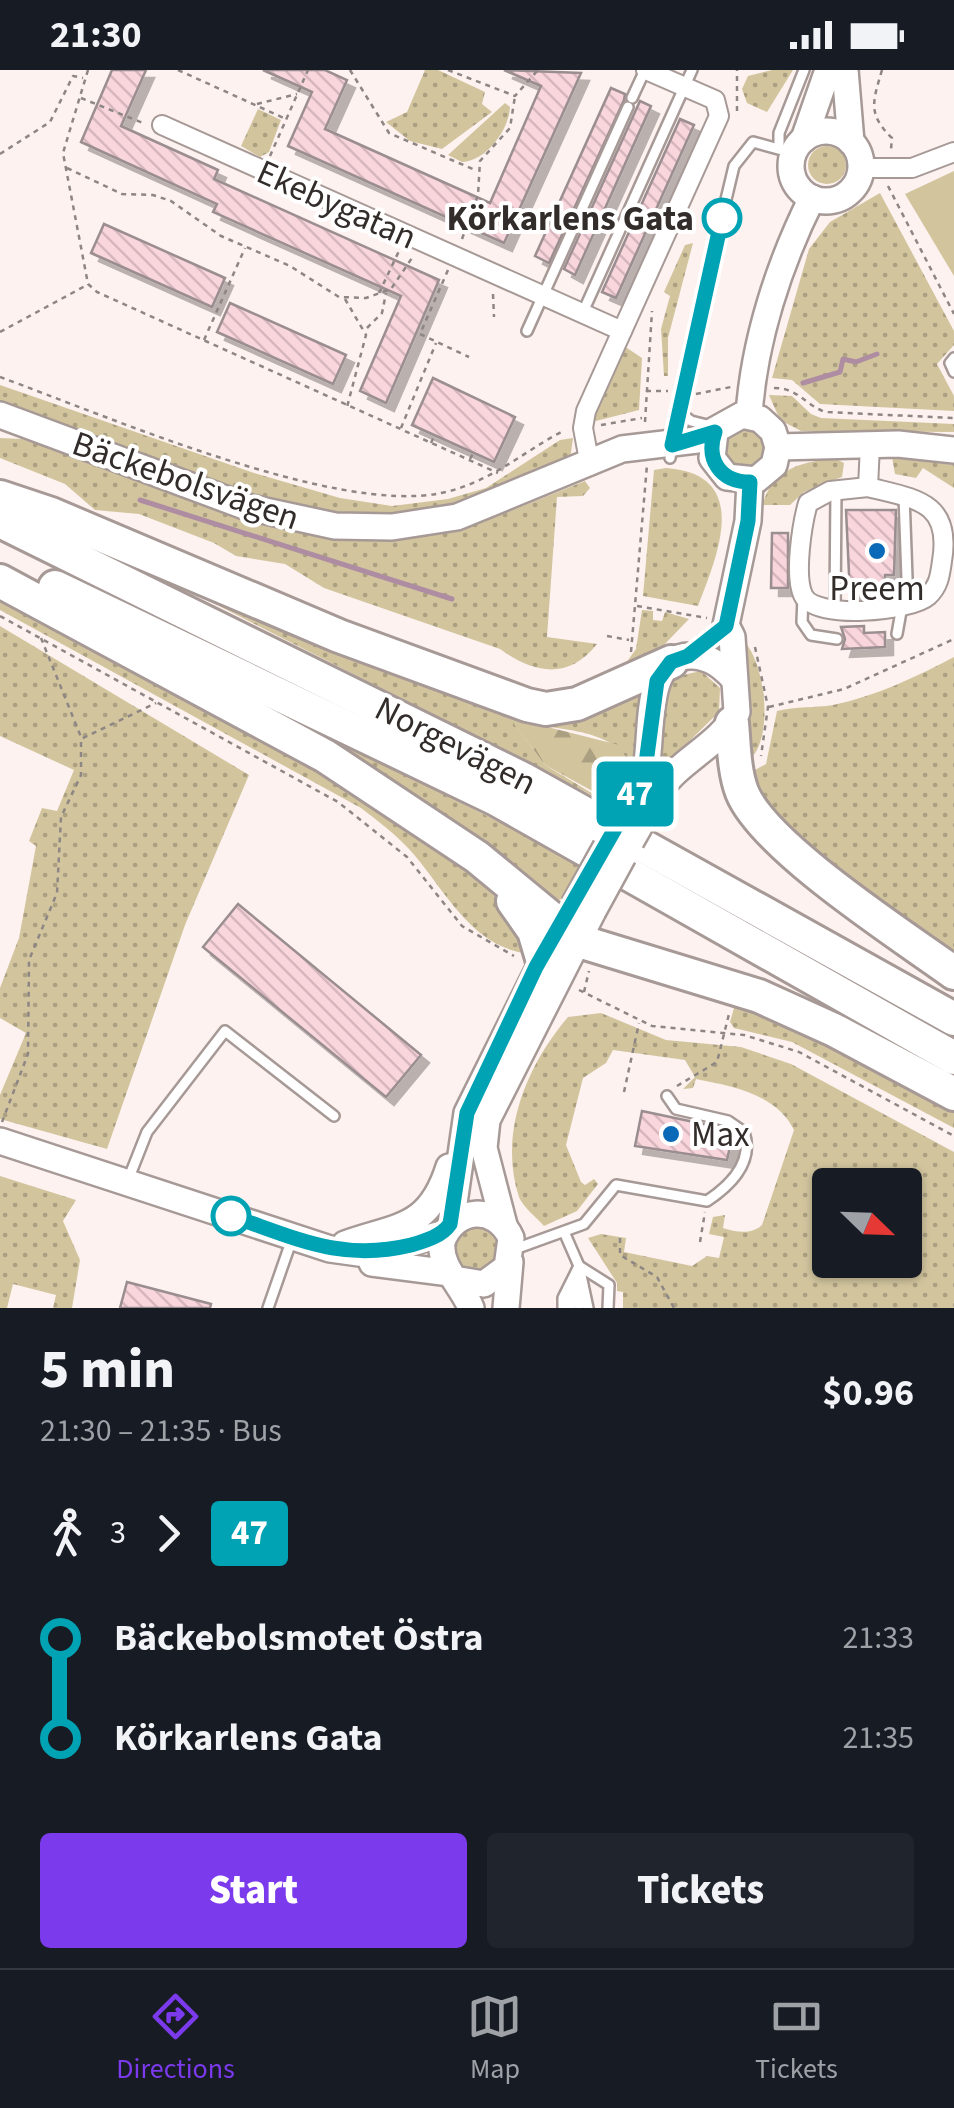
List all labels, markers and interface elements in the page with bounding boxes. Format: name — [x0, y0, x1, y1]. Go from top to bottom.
text: 21:30 — [50, 8, 142, 62]
street label: Ekebygatan — [249, 147, 424, 262]
place label: Körkarlens Gata — [447, 194, 694, 244]
marker: Körkarlens Gata — [703, 199, 741, 237]
street label: Bäckebolsvägen — [65, 419, 306, 543]
marker: Preem — [866, 540, 888, 562]
place label: Preem — [829, 564, 925, 614]
street label: Norgevägen — [366, 684, 545, 808]
line badge: 47 — [590, 762, 680, 826]
text: 47 — [617, 769, 653, 819]
place label: Max — [691, 1110, 750, 1160]
marker: Max — [660, 1123, 682, 1145]
north arrow — [812, 1168, 922, 1278]
map controls — [812, 1168, 922, 1278]
unlabelled marker — [212, 1197, 250, 1235]
text: 5 min — [40, 1331, 175, 1409]
text: $0.96 — [822, 1366, 914, 1420]
text: 21:30 – 21:35 · Bus — [40, 1408, 282, 1454]
icon: walk — [40, 1506, 95, 1561]
icon: forward — [141, 1506, 196, 1561]
text: 47 — [231, 1508, 268, 1558]
text: 3 — [110, 1510, 126, 1556]
text: Bäckebolsmotet Östra — [114, 1611, 483, 1665]
text: 21:33 — [842, 1615, 914, 1661]
text: Körkarlens Gata — [114, 1711, 383, 1765]
text: 21:35 — [842, 1715, 914, 1761]
button: Start — [40, 1833, 467, 1948]
button: Tickets — [487, 1833, 914, 1948]
tab: Directions — [116, 1989, 235, 2089]
tab: Map — [467, 1989, 522, 2089]
tab: Tickets — [755, 1989, 838, 2089]

